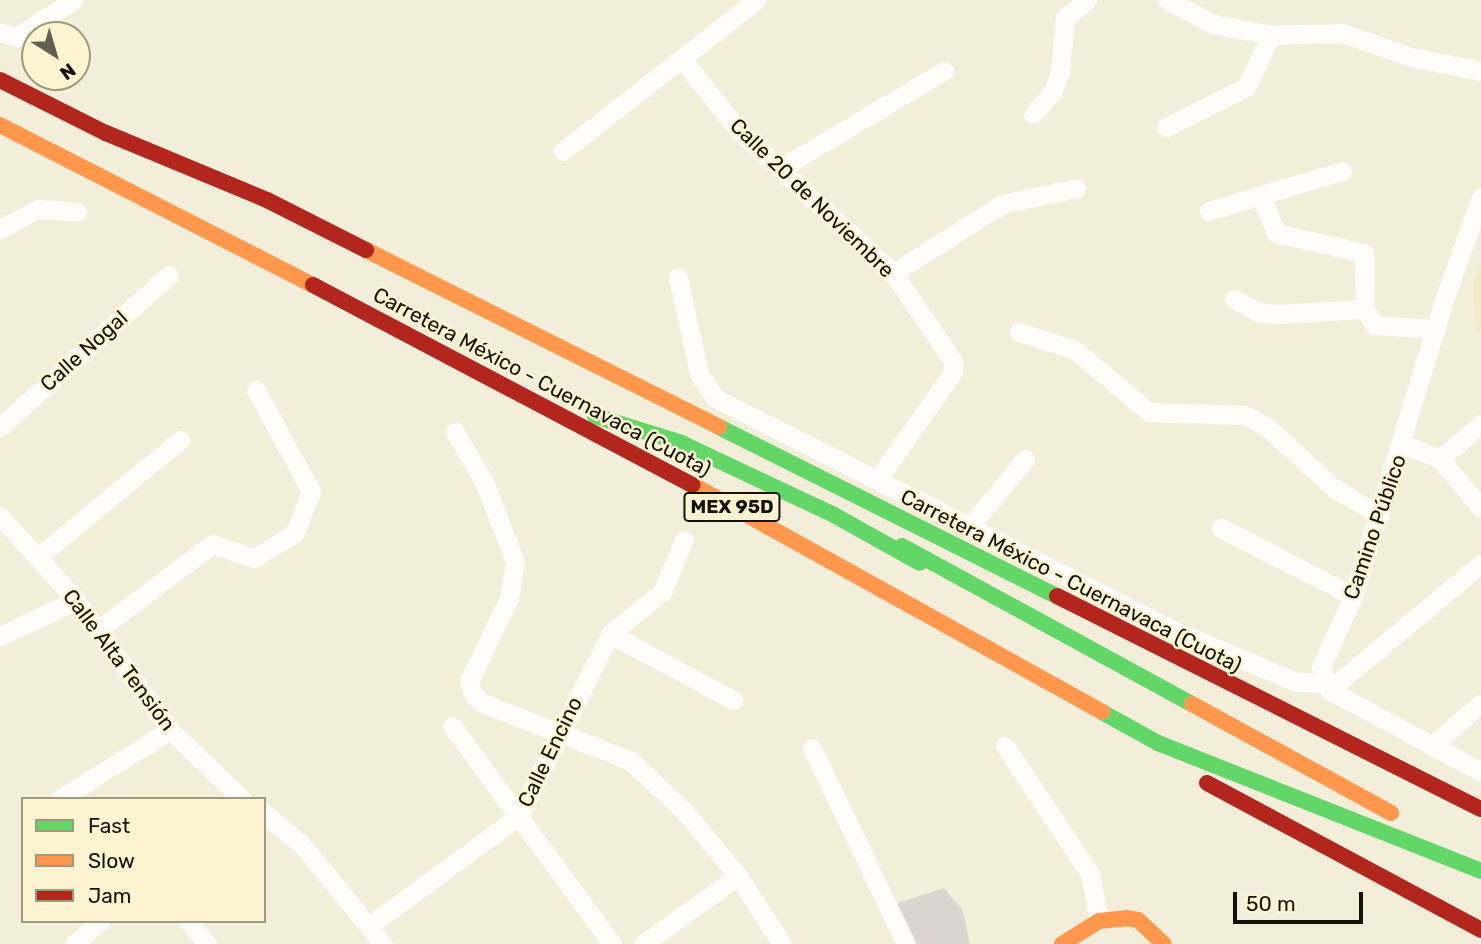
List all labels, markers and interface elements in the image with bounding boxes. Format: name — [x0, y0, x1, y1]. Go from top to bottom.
north arrow — [21, 21, 91, 91]
text: N — [55, 58, 80, 85]
street label: Calle 20 de Noviembre — [725, 113, 899, 283]
street label: Carretera México - Cuernavaca (Cuota) — [369, 282, 715, 482]
street label: Calle Nogal — [35, 305, 133, 397]
street label: Camino Público — [1338, 451, 1412, 603]
street label: Carretera México - Cuernavaca (Cuota) — [896, 484, 1246, 678]
road number: MEX 95D — [683, 492, 781, 522]
street label: Calle Alta Tensión — [57, 584, 181, 736]
street label: Calle Encino — [512, 693, 588, 811]
legend — [21, 797, 266, 923]
text: Fast — [88, 813, 130, 838]
text: Slow — [88, 848, 135, 873]
scale bar — [1236, 878, 1366, 922]
text: Jam — [88, 883, 132, 908]
text: 50 m — [1246, 891, 1296, 916]

